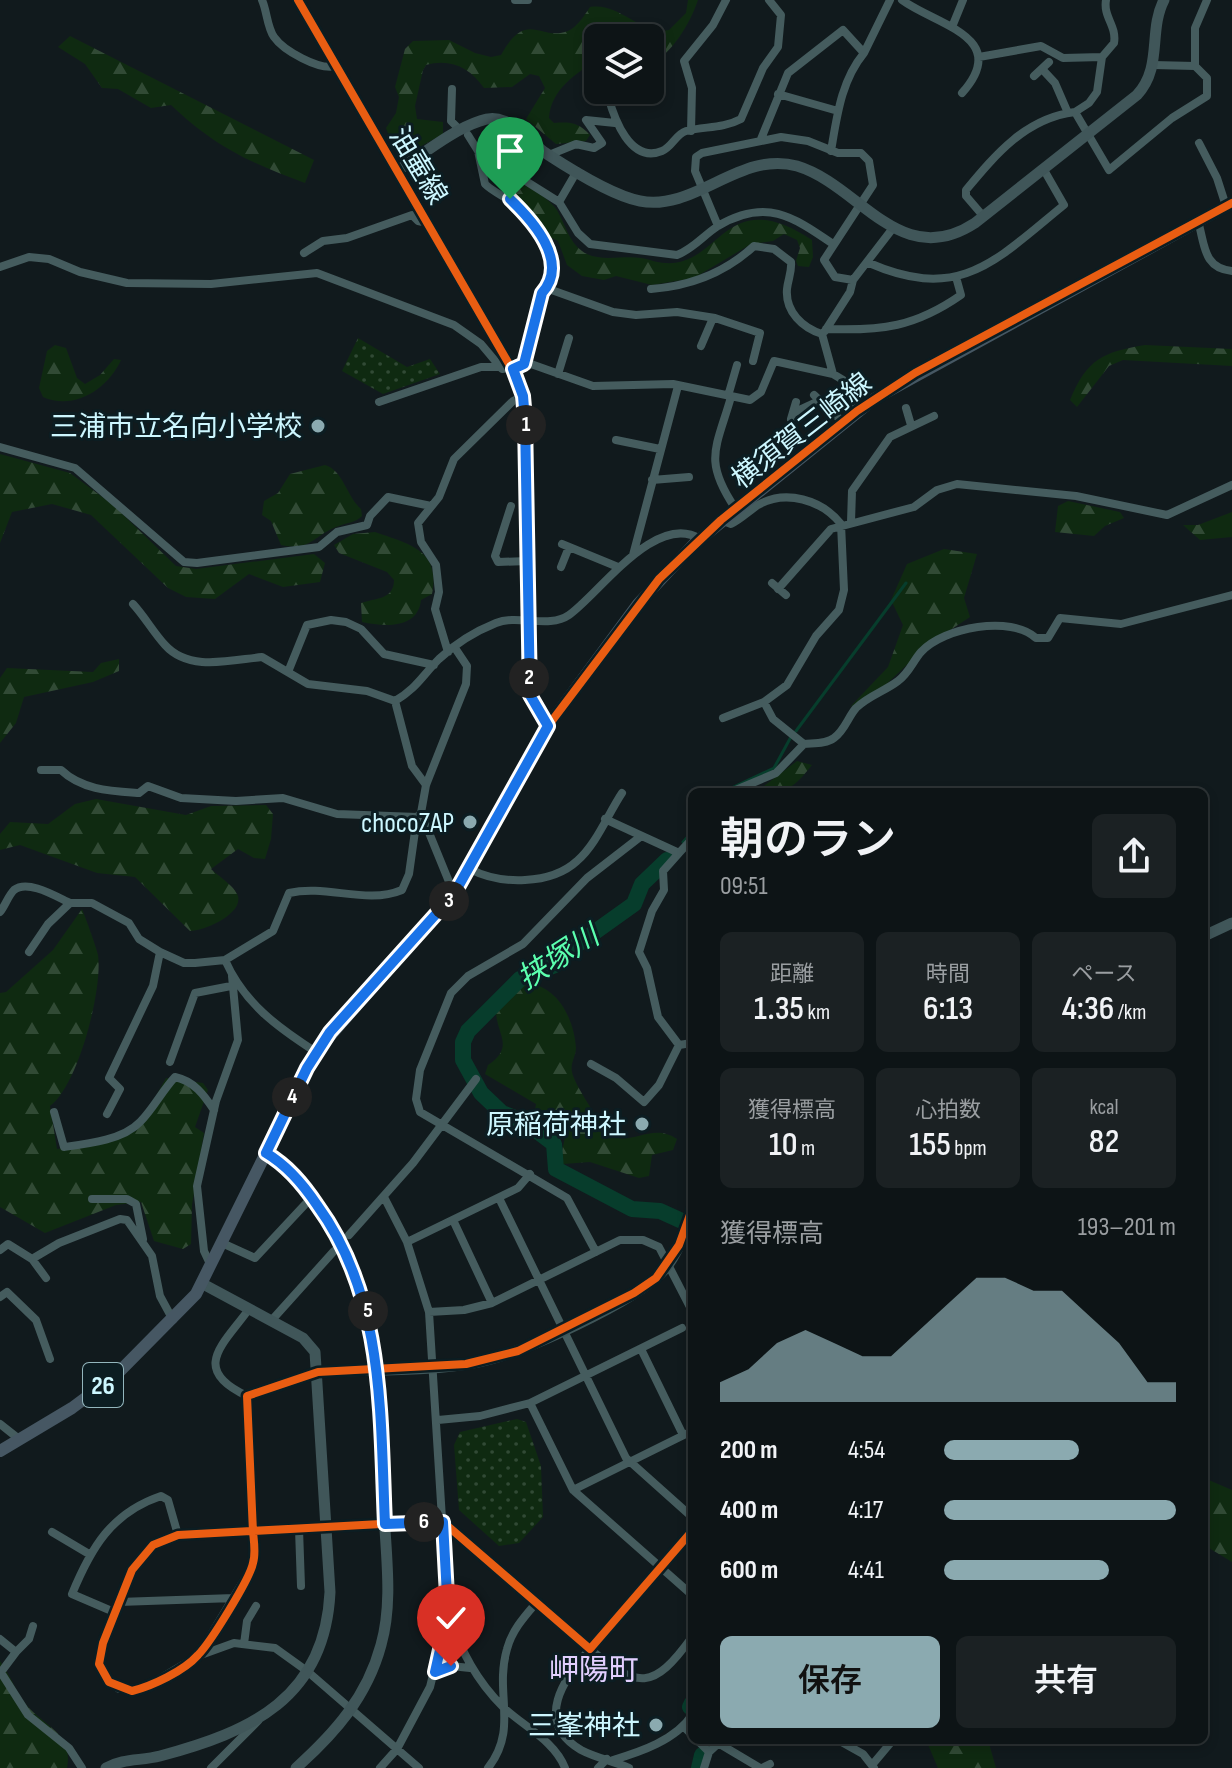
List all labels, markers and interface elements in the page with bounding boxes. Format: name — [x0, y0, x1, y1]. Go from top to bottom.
map controls — [584, 24, 664, 104]
button: layers — [584, 24, 664, 104]
pin — [476, 117, 544, 199]
street label: 油壷線 — [382, 121, 453, 210]
icon: arrive — [488, 129, 532, 173]
street label: 横須賀三崎線 — [726, 366, 878, 496]
pin: 1 — [506, 405, 546, 445]
place label: 三浦市立名向小学校 — [50, 411, 302, 444]
text: 1 — [522, 411, 530, 438]
marker: 三浦市立名向小学校 — [309, 417, 327, 435]
pin: 2 — [509, 658, 549, 698]
text: 2 — [524, 664, 534, 691]
place label: chocoZAP — [361, 807, 454, 840]
marker: chocoZAP — [461, 813, 479, 831]
text: 朝のラン — [720, 814, 896, 867]
button: share — [1092, 814, 1176, 898]
text: 09:51 — [720, 871, 768, 902]
pin: 3 — [429, 881, 469, 921]
text: 3 — [444, 887, 454, 914]
water label: 挟塚川 — [511, 917, 609, 997]
text: 距離 — [770, 961, 814, 988]
text: 時間 — [926, 961, 970, 988]
text: ペース — [1072, 961, 1136, 988]
text: 1.35 — [754, 988, 804, 1029]
text: 6:13 — [923, 988, 973, 1029]
text: 4:36 — [1062, 988, 1114, 1029]
text: km — [804, 999, 830, 1026]
text: /km — [1114, 999, 1146, 1026]
pin: 4 — [272, 1077, 312, 1117]
text: 4 — [287, 1083, 297, 1110]
text: kcal — [1089, 1094, 1119, 1121]
text: 獲得標高 — [748, 1097, 836, 1124]
text: 心拍数 — [915, 1097, 981, 1124]
place label: 原稲荷神社 — [486, 1109, 626, 1142]
marker: 原稲荷神社 — [633, 1115, 651, 1133]
text: 82 — [1089, 1121, 1119, 1162]
text: 10 — [769, 1124, 797, 1165]
text: 155 — [909, 1124, 951, 1165]
text: m — [797, 1135, 815, 1162]
text: bpm — [951, 1135, 987, 1162]
text: 193–201 m — [1078, 1212, 1176, 1243]
text: 獲得標高 — [720, 1219, 824, 1250]
pin: 5 — [348, 1291, 388, 1331]
text: 5 — [363, 1297, 373, 1324]
road number: 26 — [83, 1363, 123, 1407]
text: 200 m — [720, 1435, 777, 1466]
text: 4:54 — [848, 1435, 885, 1466]
text: 400 m — [720, 1495, 778, 1526]
text: 4:17 — [848, 1495, 883, 1526]
pin: 6 — [404, 1502, 444, 1542]
text: 6 — [419, 1508, 429, 1535]
text: 600 m — [720, 1555, 778, 1586]
text: 4:41 — [848, 1555, 884, 1586]
pin — [417, 1584, 485, 1666]
icon: check — [429, 1596, 473, 1640]
button: 保存 — [720, 1636, 940, 1728]
button: 共有 — [956, 1636, 1176, 1728]
district label: 岬陽町 — [549, 1653, 639, 1689]
place label: 三峯神社 — [528, 1710, 640, 1743]
marker: 三峯神社 — [647, 1716, 665, 1734]

